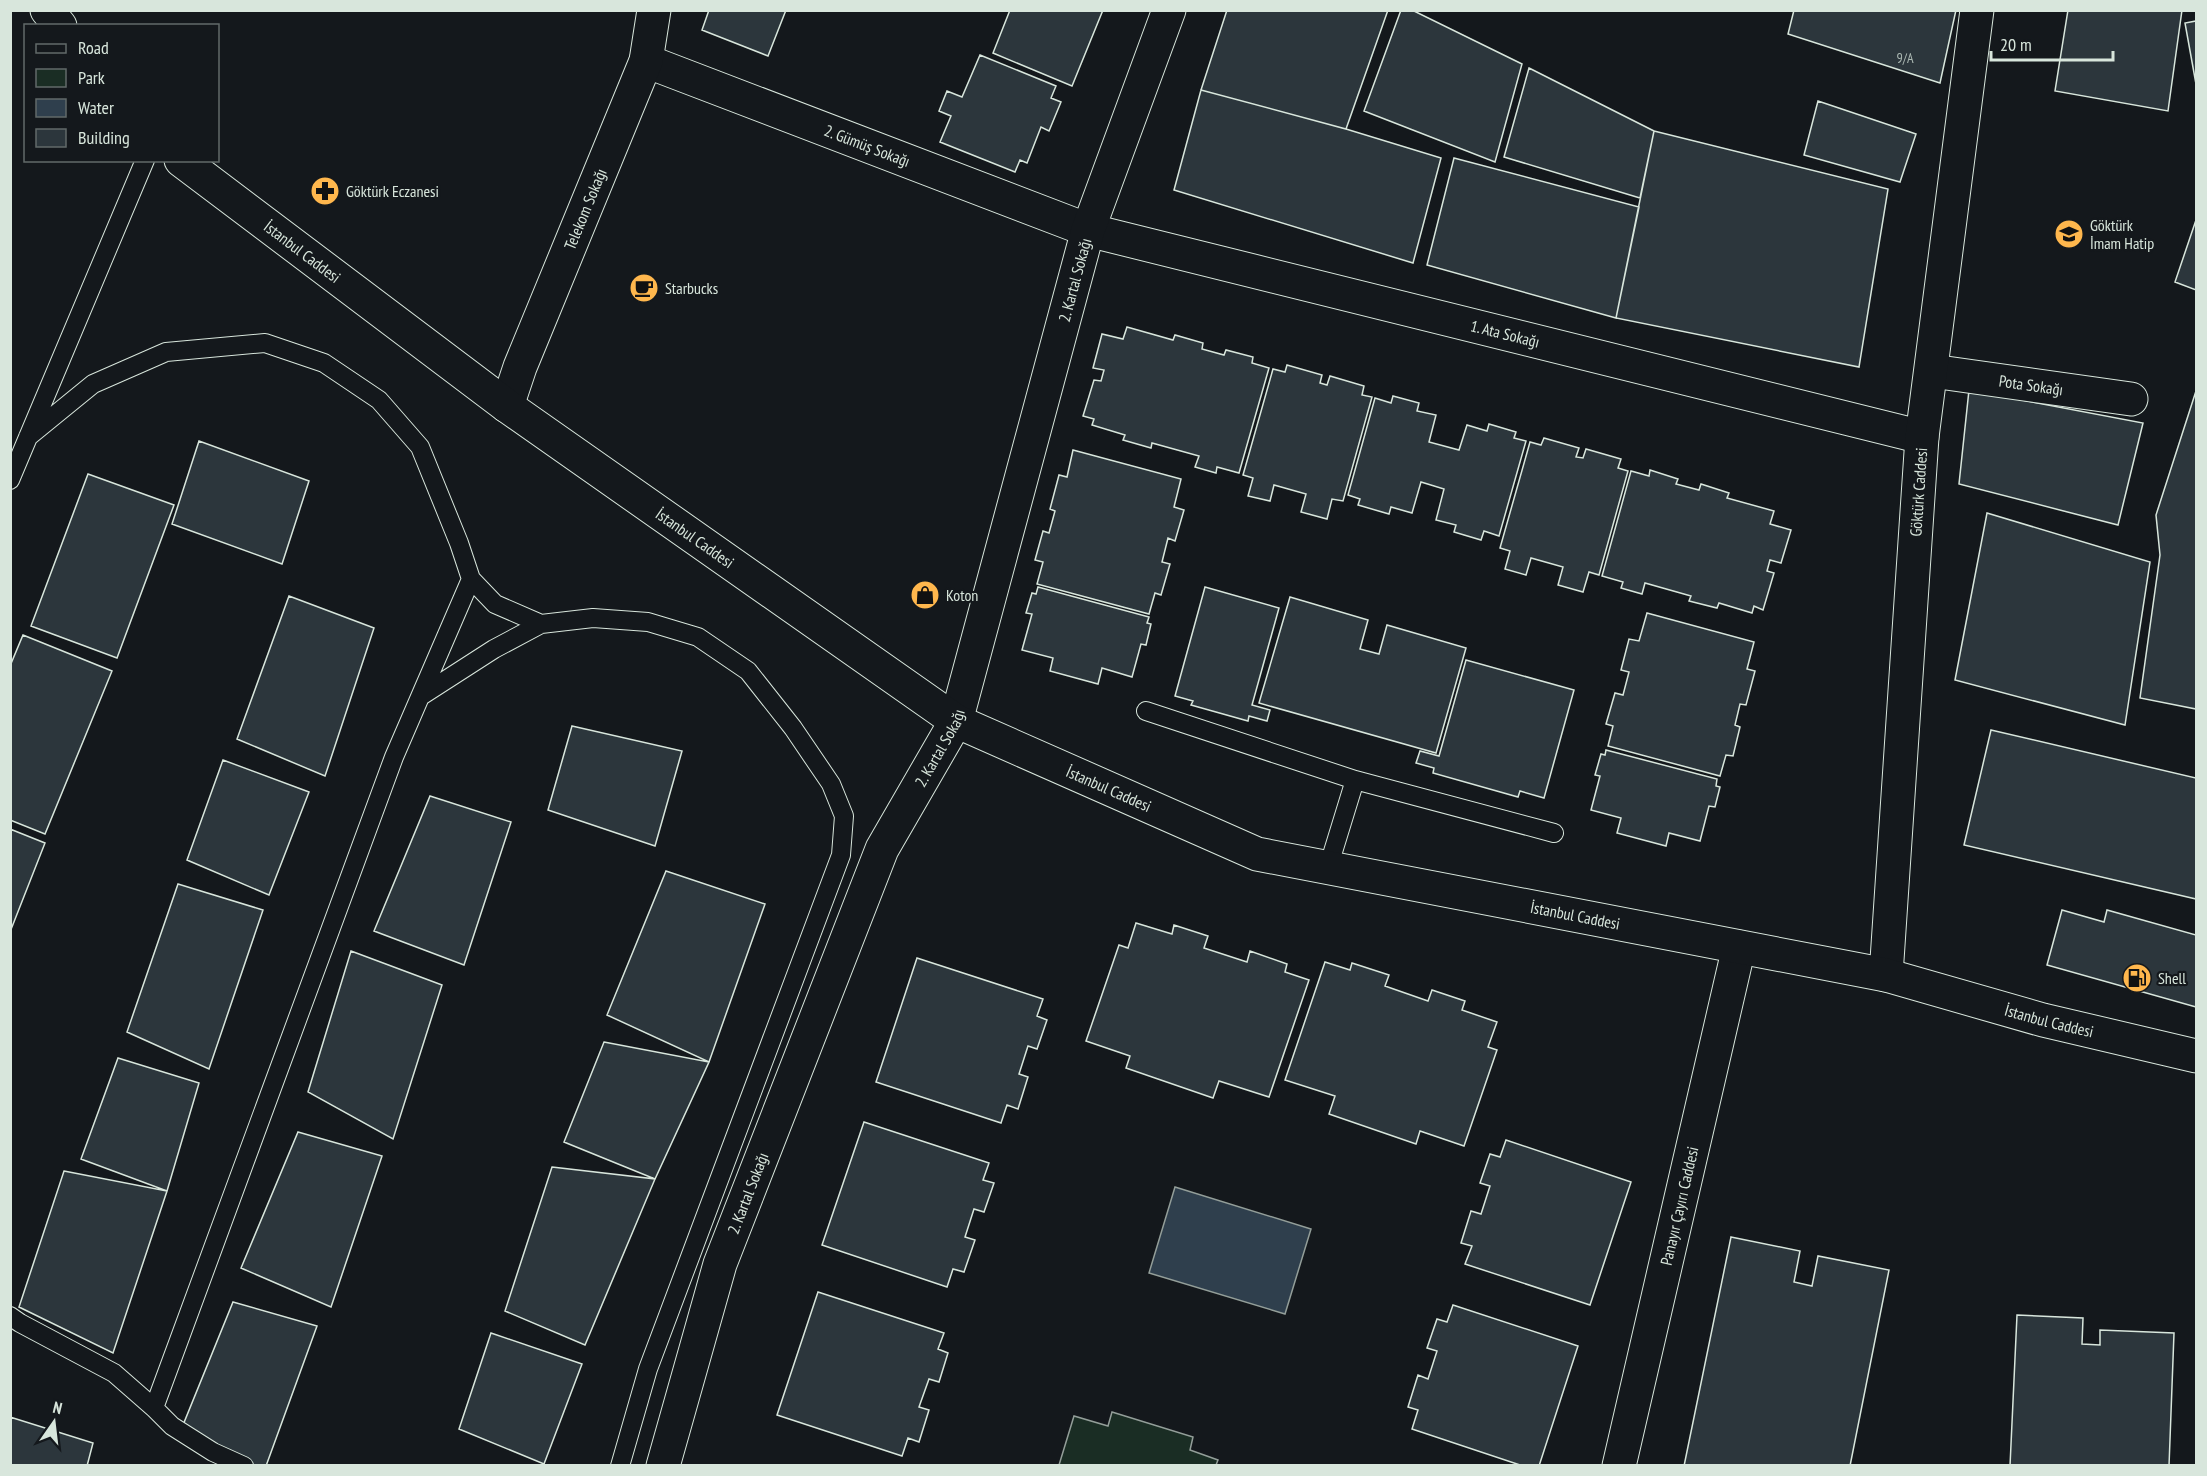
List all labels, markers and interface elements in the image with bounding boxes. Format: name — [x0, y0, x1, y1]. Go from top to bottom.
legend — [24, 24, 219, 162]
scale bar — [1991, 24, 2112, 62]
text: 20 m — [2000, 33, 2032, 56]
text: Road — [78, 36, 109, 59]
house number: 9/A — [1896, 49, 1914, 67]
text: Park — [78, 66, 105, 89]
text: Water — [78, 96, 114, 119]
street label: 2. Gümüş Sokağı — [822, 120, 913, 171]
text: Building — [78, 126, 130, 149]
street label: Telekom Sokağı — [559, 165, 611, 253]
pharmacy icon: Göktürk Eczanesi — [309, 175, 341, 207]
place label: Göktürk Eczanesi — [346, 181, 439, 201]
place label: Göktürk İmam Hatip — [2090, 215, 2154, 253]
street label: İstanbul Caddesi — [260, 216, 345, 287]
school or university icon: Göktürk İmam Hatip — [2053, 218, 2085, 250]
street label: 2. Kartal Sokağı — [1054, 236, 1095, 324]
cafe icon: Starbucks — [628, 272, 660, 304]
place label: Starbucks — [665, 278, 718, 298]
street label: 1. Ata Sokağı — [1469, 315, 1542, 352]
street label: Pota Sokağı — [1998, 371, 2064, 399]
street label: Göktürk Caddesi — [1905, 447, 1931, 537]
street label: İstanbul Caddesi — [652, 504, 738, 572]
shop icon: Koton — [909, 579, 941, 611]
place label: Koton — [946, 585, 978, 605]
street label: 2. Kartal Sokağı — [910, 707, 969, 790]
street label: İstanbul Caddesi — [1063, 761, 1155, 816]
street label: İstanbul Caddesi — [1529, 897, 1622, 934]
fuel station icon: Shell — [2121, 962, 2153, 994]
place label: Shell — [2158, 968, 2186, 988]
street label: İstanbul Caddesi — [2002, 1000, 2096, 1042]
street label: Panayır Çayırı Caddesi — [1656, 1145, 1703, 1267]
street label: 2. Kartal Sokağı — [723, 1149, 773, 1237]
north arrow — [24, 1392, 84, 1452]
text: N — [51, 1397, 64, 1418]

